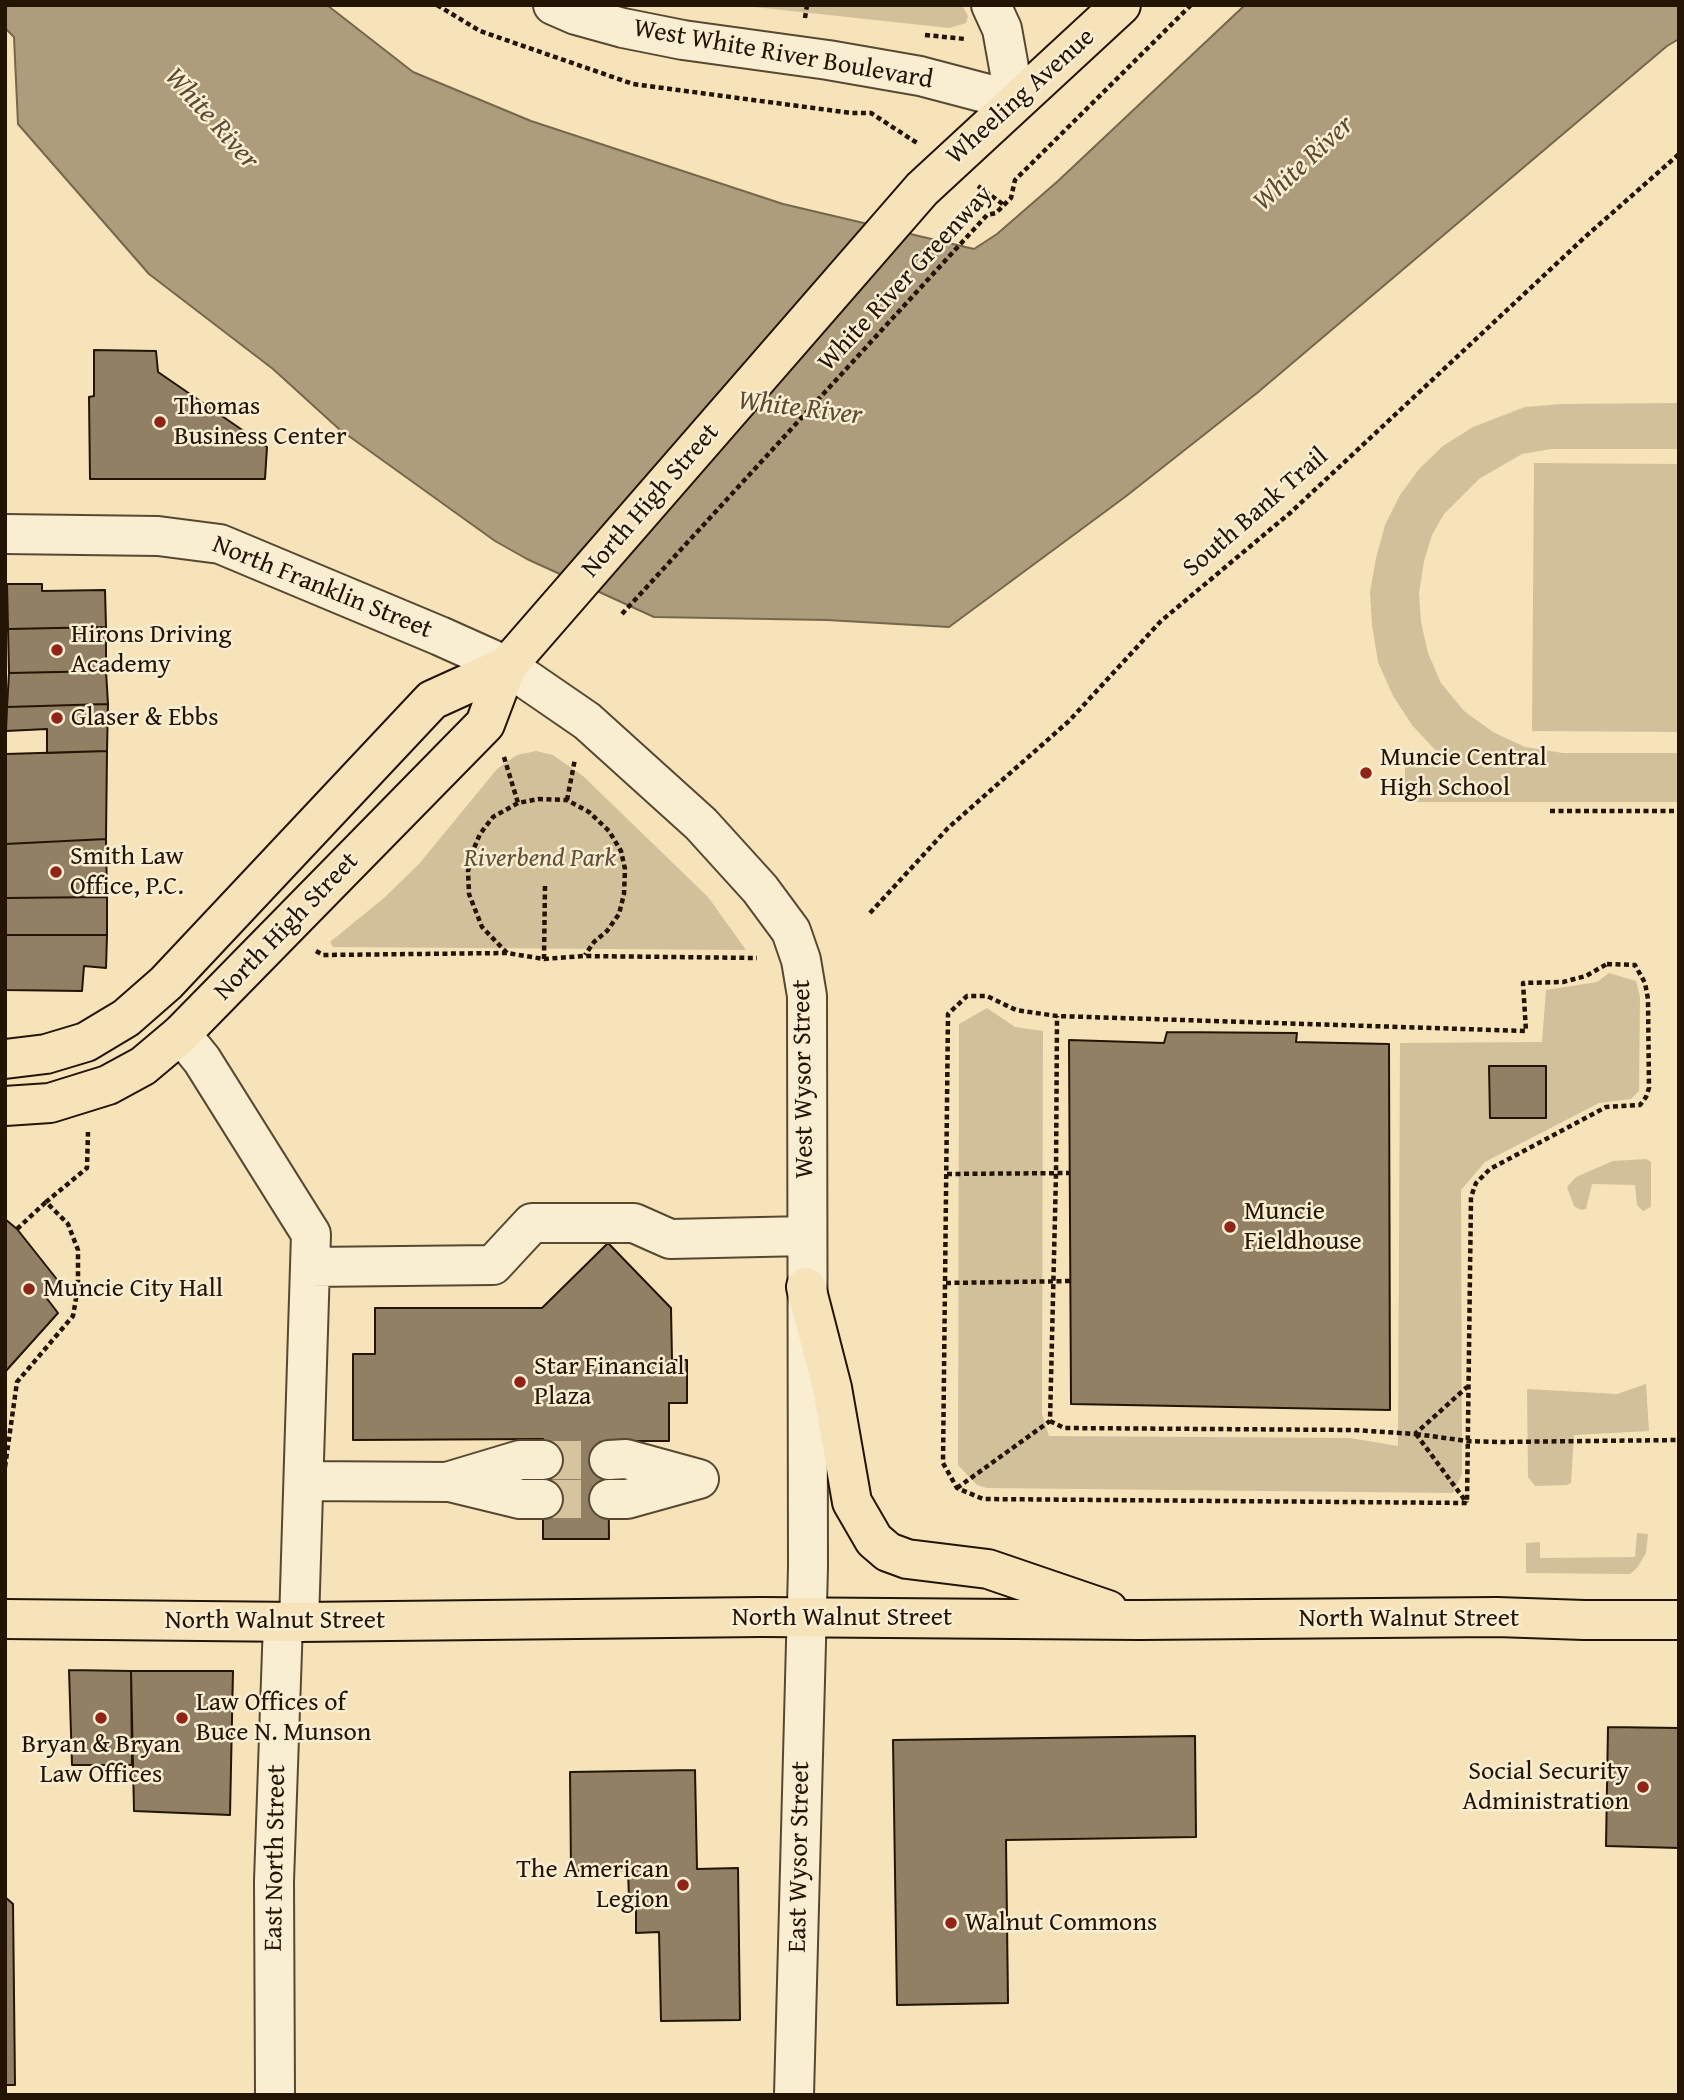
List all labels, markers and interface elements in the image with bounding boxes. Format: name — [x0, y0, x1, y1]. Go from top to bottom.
street label: West White River Boulevard — [631, 13, 935, 97]
street label: Wheeling Avenue — [940, 22, 1102, 172]
water label: White River — [157, 61, 265, 177]
water label: White River — [1247, 109, 1361, 219]
street label: White River Greenway — [812, 180, 1000, 378]
water label: White River — [736, 385, 864, 433]
place label: Thomas Business Center — [174, 391, 347, 452]
marker: Thomas Business Center — [152, 414, 168, 430]
street label: North High Street — [576, 418, 726, 584]
street label: South Bank Trail — [1177, 442, 1335, 584]
street label: North Franklin Street — [207, 530, 437, 646]
place label: Hirons Driving Academy — [71, 619, 231, 680]
marker: Hirons Driving Academy — [49, 642, 65, 658]
place label: Glaser & Ebbs — [71, 702, 219, 734]
marker: Glaser & Ebbs — [49, 710, 65, 726]
place label: Muncie Central High School — [1380, 742, 1547, 804]
marker: Muncie Central High School — [1358, 765, 1374, 781]
place label: Smith Law Office, P.C. — [70, 841, 184, 903]
park label: Riverbend Park — [464, 843, 616, 875]
street label: North High Street — [208, 846, 366, 1008]
marker: Smith Law Office, P.C. — [48, 864, 64, 880]
street label: West Wysor Street — [787, 979, 821, 1179]
place label: Muncie Fieldhouse — [1244, 1196, 1362, 1258]
marker: Muncie Fieldhouse — [1222, 1219, 1238, 1235]
place label: Muncie City Hall — [43, 1273, 223, 1305]
marker: Muncie City Hall — [21, 1281, 37, 1297]
place label: Star Financial Plaza — [534, 1351, 684, 1412]
marker: Star Financial Plaza — [512, 1374, 528, 1390]
street label: North Walnut Street — [732, 1602, 952, 1634]
street label: North Walnut Street — [1299, 1603, 1519, 1635]
street label: North Walnut Street — [165, 1605, 385, 1637]
place label: Law Offices of Buce N. Munson — [196, 1687, 371, 1748]
marker: Bryan & Bryan Law Offices — [93, 1710, 109, 1726]
marker: Law Offices of Buce N. Munson — [174, 1710, 190, 1726]
place label: Bryan & Bryan Law Offices — [22, 1729, 180, 1790]
place label: Social Security Administration — [1462, 1756, 1629, 1817]
street label: East Wysor Street — [783, 1761, 817, 1953]
street label: East North Street — [259, 1764, 293, 1952]
marker: Social Security Administration — [1635, 1779, 1651, 1795]
place label: The American Legion — [516, 1854, 669, 1916]
marker: The American Legion — [675, 1877, 691, 1893]
place label: Walnut Commons — [965, 1907, 1157, 1939]
marker: Walnut Commons — [943, 1915, 959, 1931]

